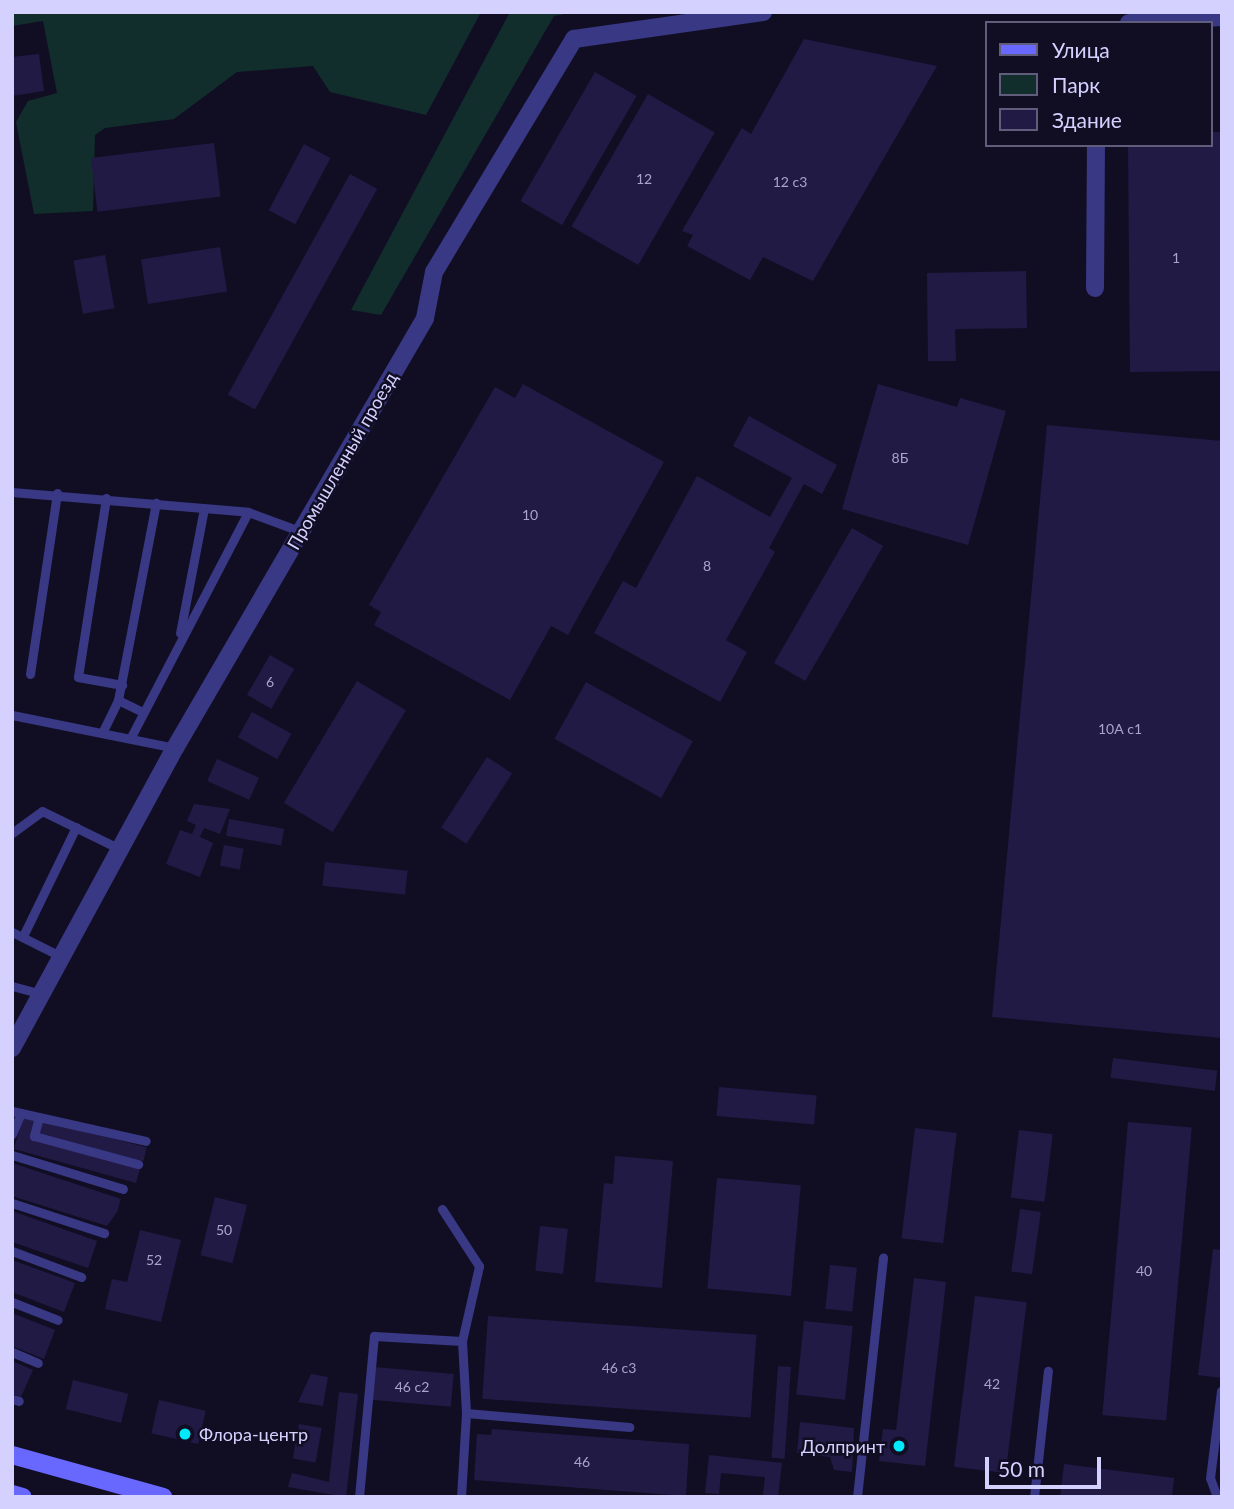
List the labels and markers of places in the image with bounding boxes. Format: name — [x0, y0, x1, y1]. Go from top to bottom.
place label: Флора-центр — [199, 1423, 308, 1445]
marker: Флора-центр — [177, 1426, 193, 1442]
place label: Долпринт — [801, 1435, 885, 1457]
marker: Долпринт — [891, 1438, 907, 1454]

